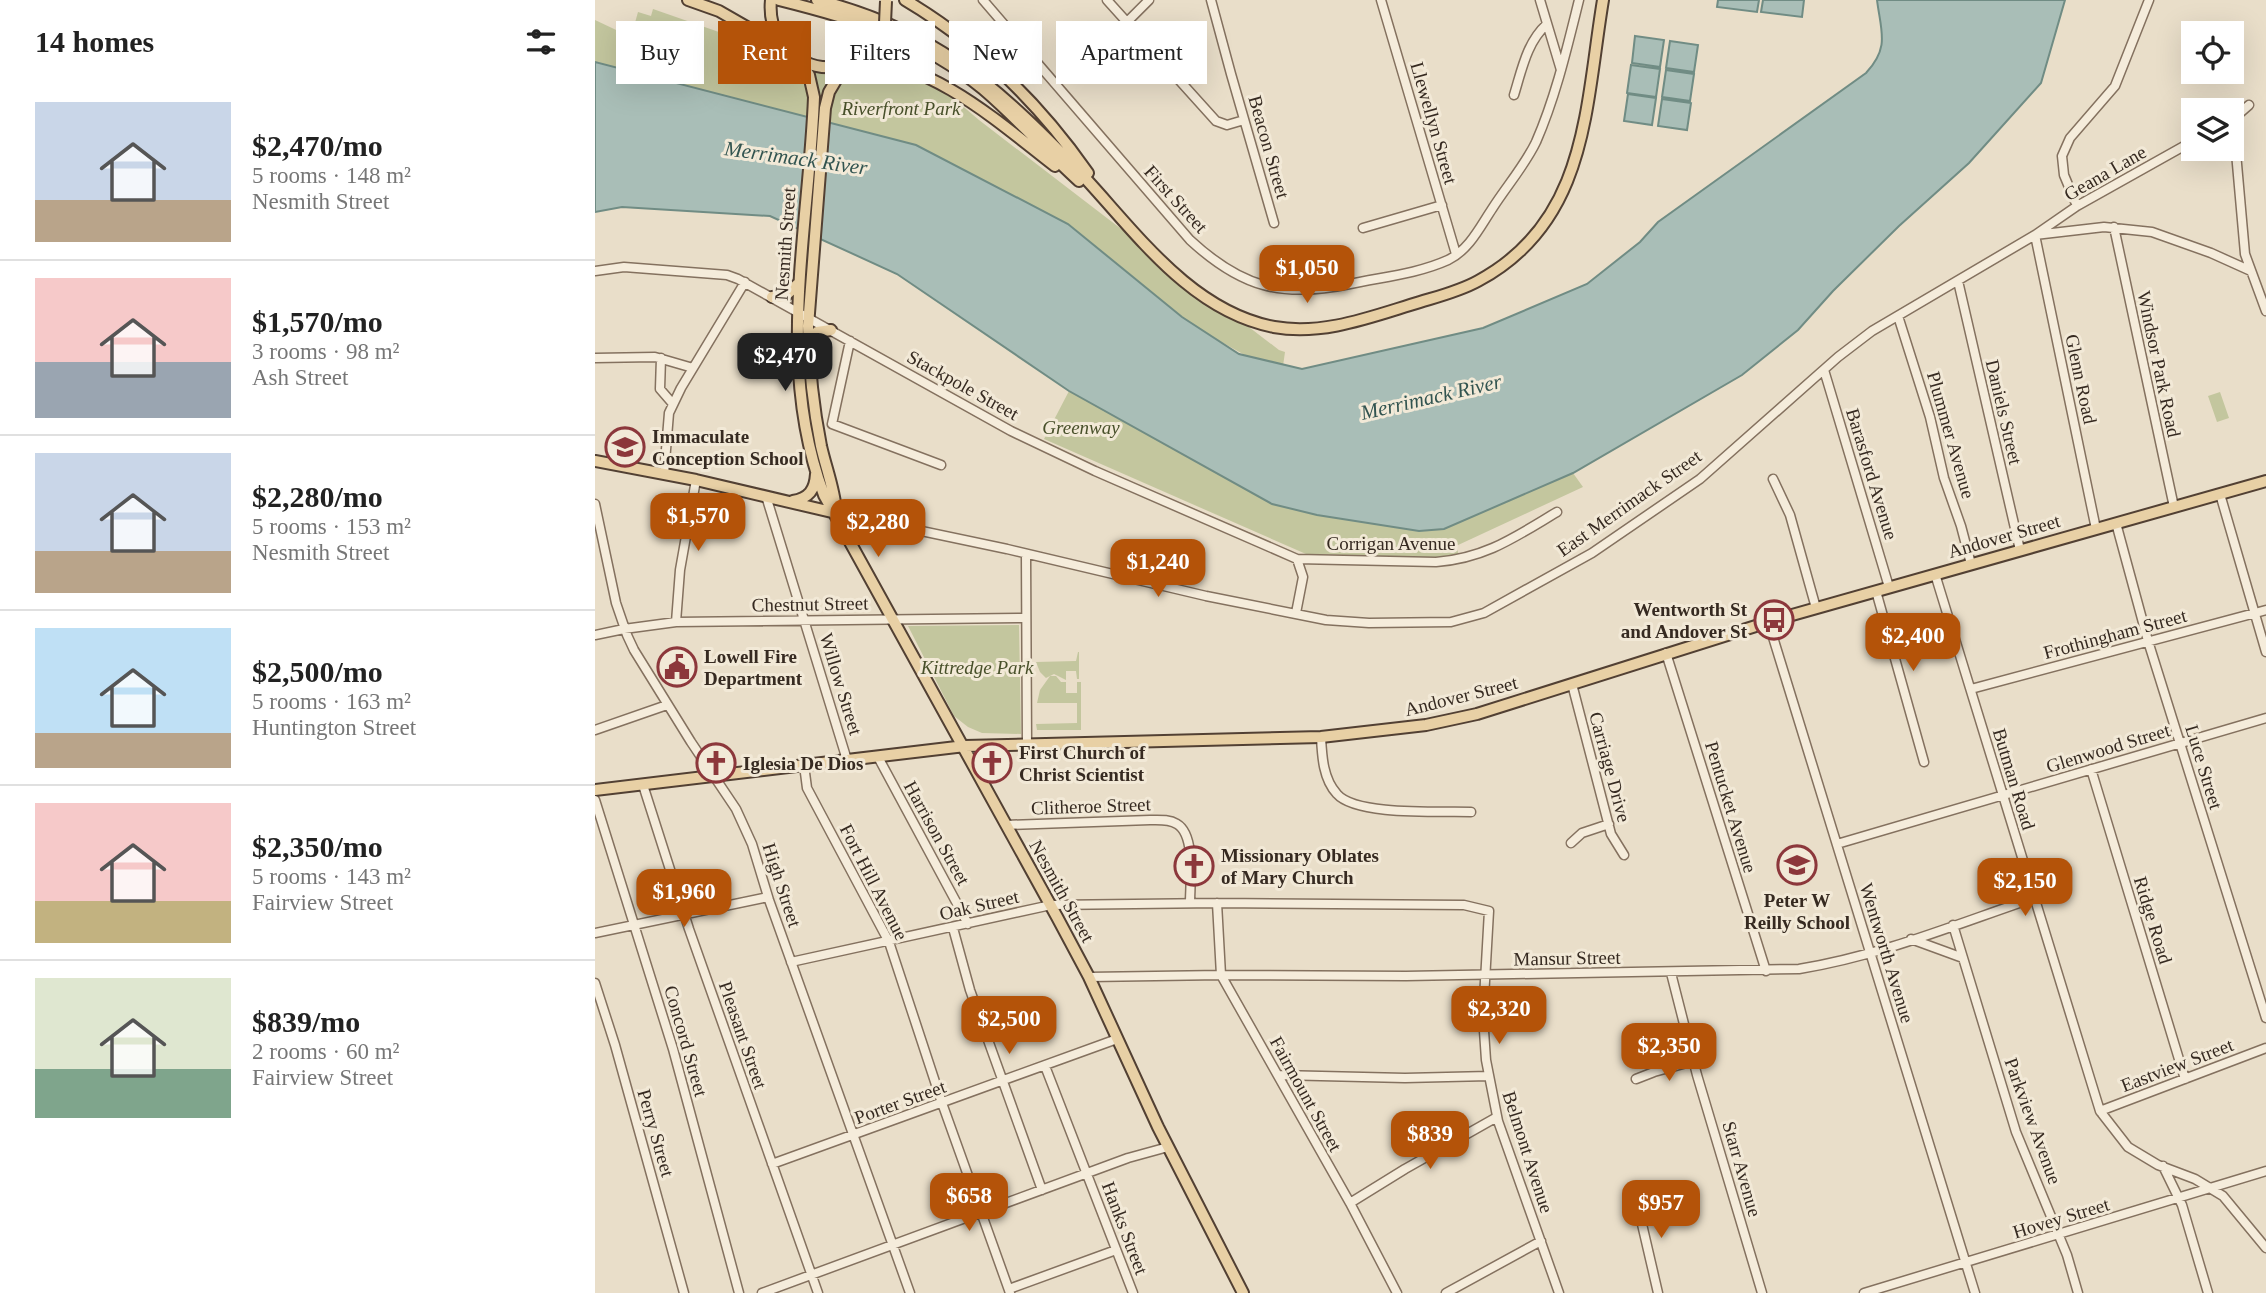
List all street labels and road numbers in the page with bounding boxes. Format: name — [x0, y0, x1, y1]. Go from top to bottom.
street label: Llewellyn Street — [1407, 59, 1462, 187]
street label: Beacon Street — [1244, 93, 1294, 202]
street label: Geana Lane — [2060, 141, 2150, 205]
street label: First Street — [1140, 161, 1212, 238]
street label: Nesmith Street — [771, 186, 799, 301]
street label: Windsor Park Road — [2133, 289, 2185, 440]
street label: Glenn Road — [2061, 332, 2101, 426]
street label: Stackpole Street — [904, 346, 1023, 425]
street label: Daniels Street — [1982, 357, 2026, 467]
street label: Plummer Avenue — [1923, 369, 1979, 501]
street label: Barasford Avenue — [1842, 406, 1902, 542]
street label: East Merrimack Street — [1553, 445, 1706, 561]
street label: Andover Street — [1946, 510, 2063, 562]
street label: Corrigan Avenue — [1327, 533, 1455, 554]
street label: Chestnut Street — [752, 592, 869, 616]
street label: Frothingham Street — [2041, 605, 2190, 663]
street label: Willow Street — [816, 631, 867, 738]
street label: Andover Street — [1402, 672, 1520, 720]
street label: Carriage Drive — [1585, 710, 1635, 824]
street label: Glenwood Street — [2044, 719, 2173, 777]
street label: Luce Street — [2181, 722, 2227, 812]
street label: Butman Road — [1989, 726, 2040, 833]
street label: Pentucket Avenue — [1701, 739, 1761, 875]
street label: Harrison Street — [900, 777, 975, 889]
street label: Clitheroe Street — [1031, 793, 1152, 819]
street label: Fort Hill Avenue — [836, 820, 912, 944]
street label: Nesmith Street — [1025, 836, 1099, 946]
street label: High Street — [759, 840, 806, 930]
street label: Ridge Road — [2130, 874, 2176, 967]
street label: Wentworth Avenue — [1856, 880, 1918, 1026]
street label: Oak Street — [937, 886, 1021, 924]
street label: Mansur Street — [1513, 947, 1621, 969]
street label: Pleasant Street — [715, 978, 771, 1092]
street label: Concord Street — [660, 983, 712, 1100]
street label: Fairmount Street — [1266, 1033, 1347, 1156]
street label: Eastview Street — [2118, 1034, 2237, 1096]
street label: Parkview Avenue — [2000, 1055, 2066, 1187]
street label: Porter Street — [852, 1076, 949, 1128]
street label: Perry Street — [633, 1087, 679, 1180]
street label: Belmont Avenue — [1498, 1088, 1558, 1216]
street label: Starr Avenue — [1718, 1119, 1766, 1219]
street label: Hanks Street — [1098, 1179, 1153, 1278]
street label: Hovey Street — [2010, 1193, 2112, 1243]

